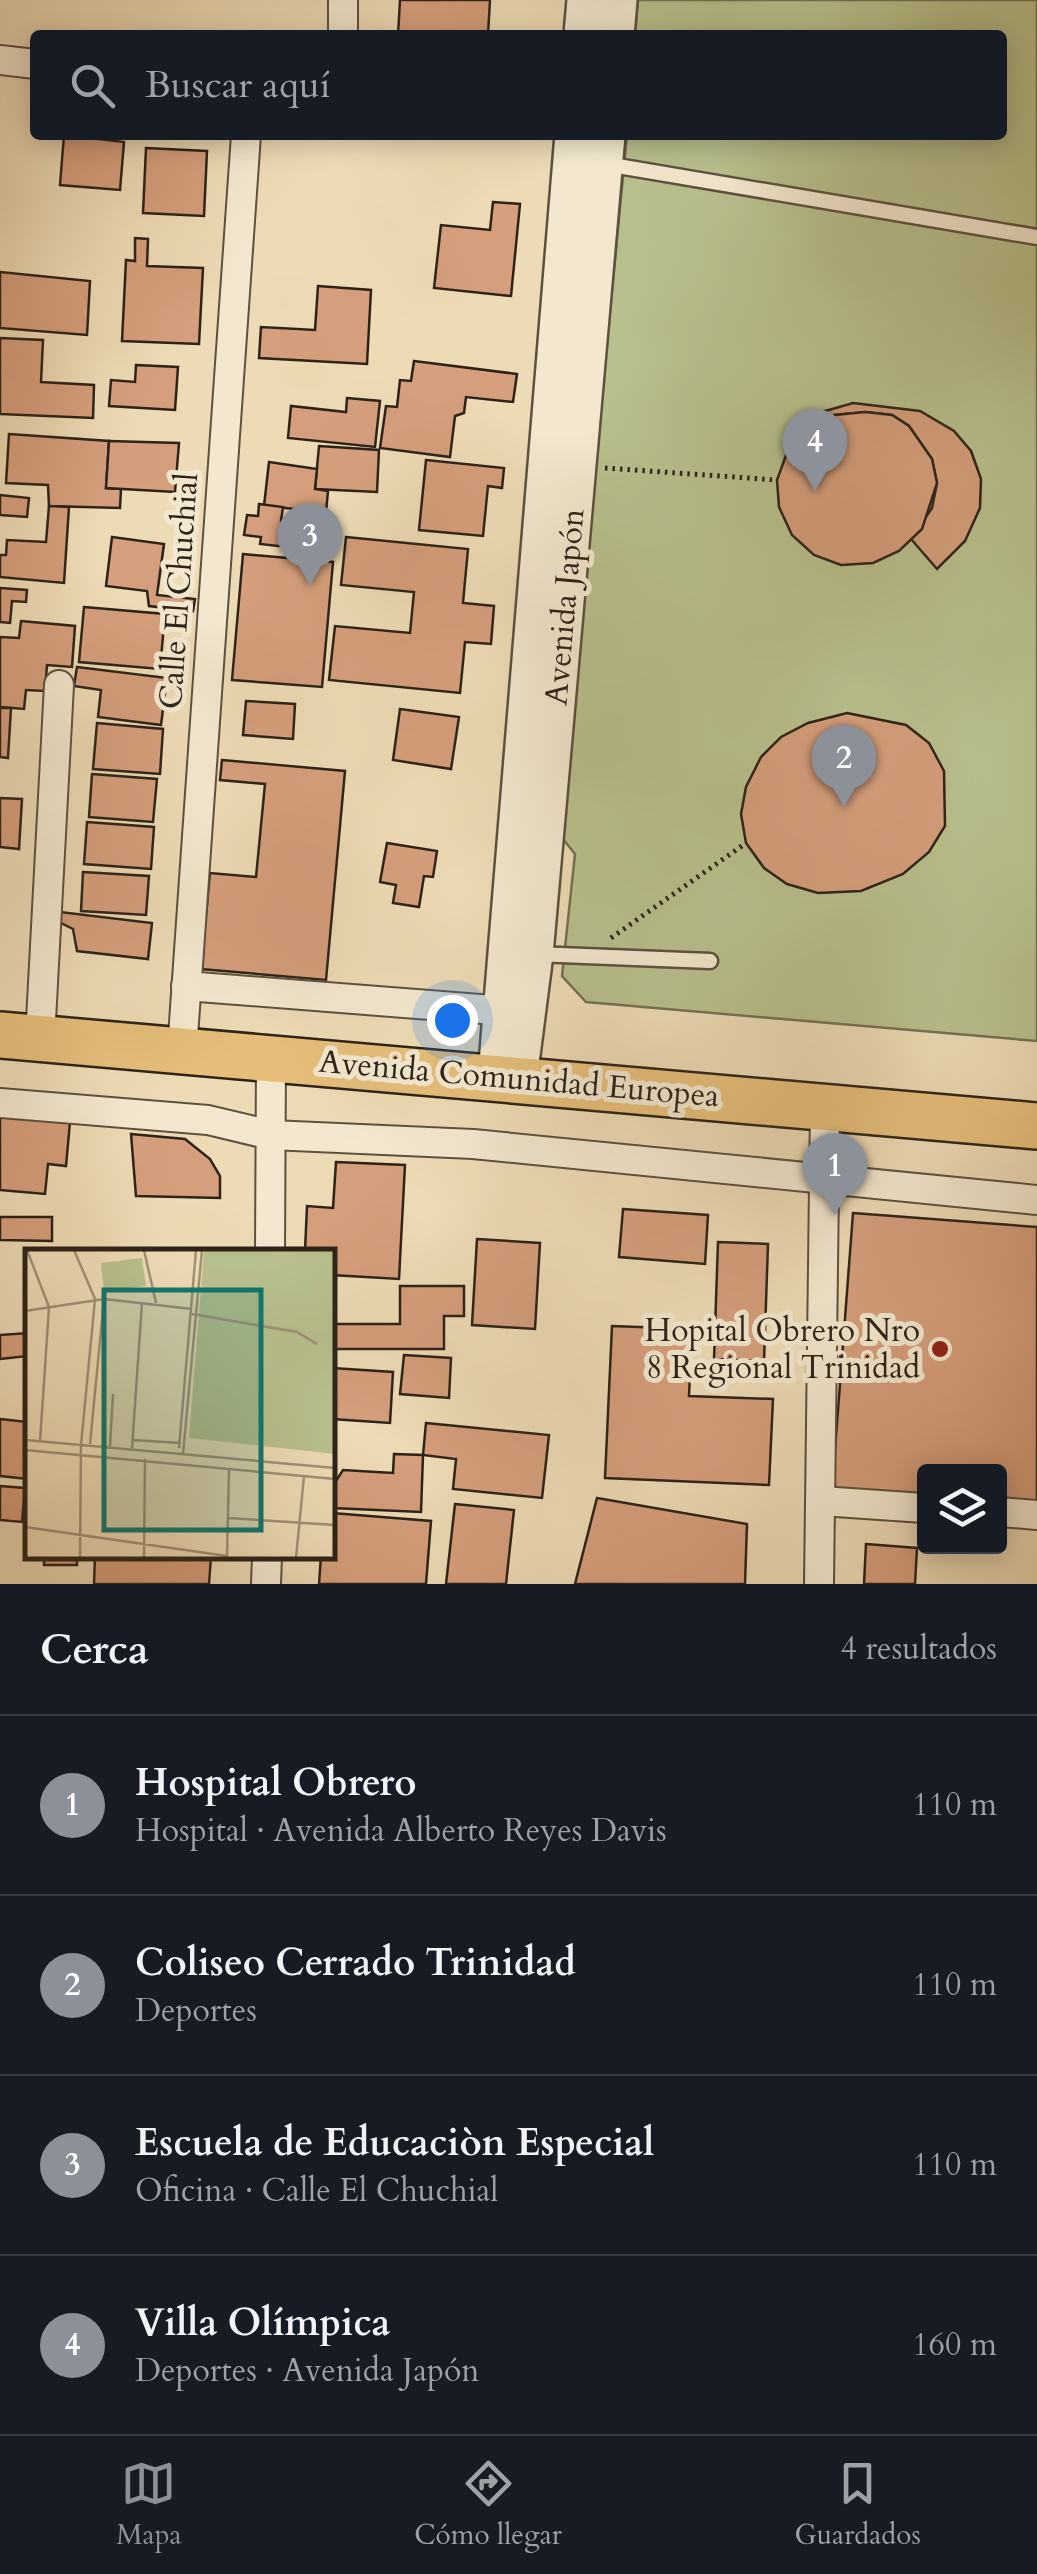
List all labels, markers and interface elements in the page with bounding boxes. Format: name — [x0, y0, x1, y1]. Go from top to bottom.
search box — [30, 30, 1007, 140]
icon: search — [65, 58, 120, 113]
text: Buscar aquí — [145, 59, 331, 111]
pin: 4 — [782, 408, 848, 491]
street label: Calle El Chuchial — [149, 471, 209, 711]
pin: 3 — [278, 502, 342, 585]
street label: Avenida Japón — [534, 507, 596, 707]
pin: 2 — [812, 724, 876, 807]
your location — [427, 995, 478, 1046]
street label: Avenida Comunidad Europea — [317, 1040, 721, 1118]
pin: 1 — [802, 1132, 868, 1215]
inset map — [25, 1249, 335, 1559]
place label: Hopital Obrero Nro 8 Regional Trinidad — [644, 1309, 920, 1390]
marker: Hopital Obrero Nro 8 Regional Trinidad — [929, 1338, 951, 1360]
map controls — [917, 1464, 1007, 1554]
button: layers — [917, 1464, 1007, 1554]
text: Cerca — [40, 1621, 149, 1678]
text: 4 resultados — [840, 1627, 997, 1671]
text: Hospital Obrero — [135, 1757, 416, 1809]
text: 1 — [64, 1783, 81, 1827]
text: 110 m — [912, 1783, 997, 1827]
text: Hospital · Avenida Alberto Reyes Davis — [135, 1809, 667, 1853]
text: Coliseo Cerrado Trinidad — [135, 1937, 576, 1989]
text: 2 — [64, 1963, 81, 2007]
text: 110 m — [912, 1963, 997, 2007]
text: Deportes — [135, 1989, 257, 2033]
text: Escuela de Educaciòn Especial — [135, 2117, 654, 2169]
text: 3 — [64, 2143, 81, 2187]
text: 110 m — [912, 2143, 997, 2187]
text: Oficina · Calle El Chuchial — [135, 2169, 499, 2213]
text: Villa Olímpica — [135, 2297, 390, 2349]
text: 4 — [64, 2323, 81, 2367]
text: 160 m — [912, 2323, 997, 2367]
text: Deportes · Avenida Japón — [135, 2349, 479, 2393]
tab: Mapa — [116, 2456, 182, 2554]
tab: Cómo llegar — [414, 2456, 562, 2554]
tab: Guardados — [795, 2456, 921, 2554]

